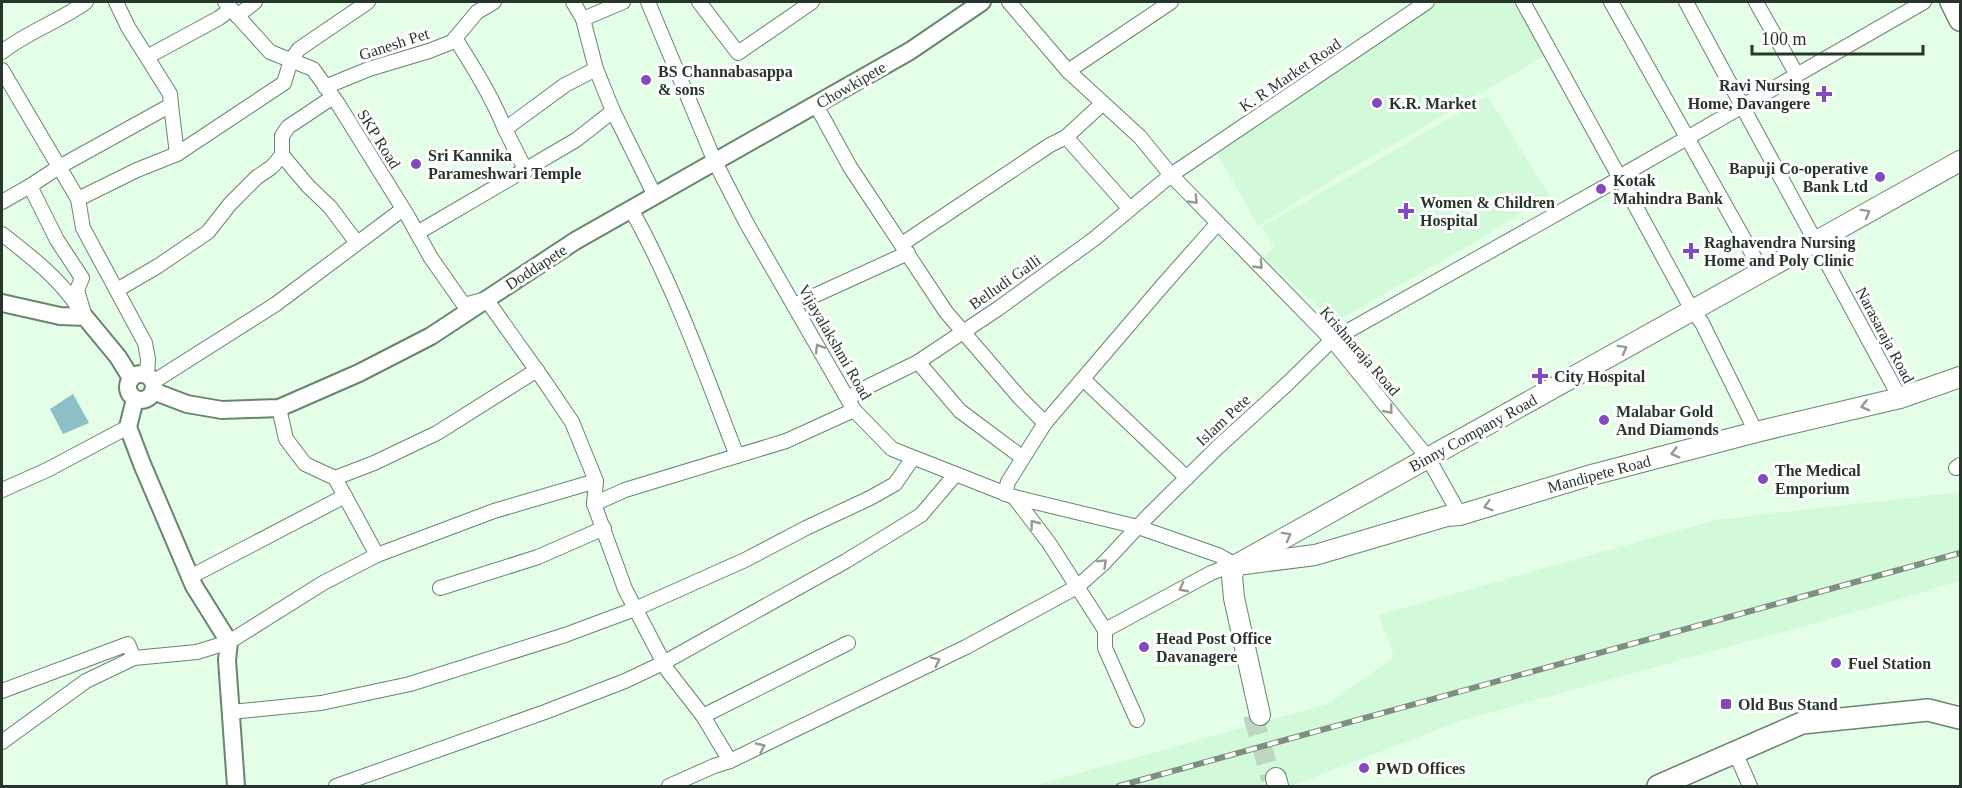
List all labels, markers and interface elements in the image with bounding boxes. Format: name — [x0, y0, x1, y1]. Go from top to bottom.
scale bar — [1752, 18, 1923, 56]
street label: Ganesh Pet — [357, 25, 432, 63]
text: 100 m — [1761, 29, 1807, 49]
street label: K. R Market Road — [1236, 35, 1344, 115]
street label: Chowkipete — [813, 58, 889, 113]
place label: BS Channabasappa & sons — [658, 63, 793, 98]
marker: BS Channabasappa & sons — [639, 73, 653, 87]
place label: Ravi Nursing Home, Davangere — [1688, 77, 1810, 113]
marker: Ravi Nursing Home, Davangere — [1815, 85, 1833, 103]
place label: K.R. Market — [1389, 95, 1477, 112]
marker: K.R. Market — [1370, 96, 1384, 110]
street label: SKP Road — [354, 106, 404, 172]
place label: Sri Kannika Parameshwari Temple — [428, 147, 581, 183]
marker: Sri Kannika Parameshwari Temple — [409, 157, 423, 171]
place label: Bapuji Co-operative Bank Ltd — [1729, 160, 1868, 195]
marker: Bapuji Co-operative Bank Ltd — [1873, 170, 1887, 184]
place label: Kotak Mahindra Bank — [1613, 172, 1723, 207]
marker: Kotak Mahindra Bank — [1594, 182, 1608, 196]
one-way arrow — [1187, 193, 1198, 203]
place label: Women & Children Hospital — [1420, 194, 1555, 230]
marker: Women & Children Hospital — [1397, 202, 1415, 220]
one-way arrow — [1860, 209, 1870, 220]
place label: Raghavendra Nursing Home and Poly Clinic — [1704, 234, 1856, 270]
street label: Doddapete — [502, 241, 570, 294]
marker: Raghavendra Nursing Home and Poly Clinic — [1682, 242, 1700, 260]
street label: Belludi Galli — [966, 251, 1044, 313]
one-way arrow — [1251, 258, 1262, 269]
street label: Vijayalakshmi Road — [794, 281, 875, 403]
street label: Narasaraja Road — [1852, 284, 1917, 386]
street label: Krishnaraja Road — [1316, 303, 1403, 400]
one-way arrow — [814, 344, 826, 354]
one-way arrow — [1617, 345, 1627, 356]
marker: City Hospital — [1531, 367, 1549, 385]
place label: City Hospital — [1554, 368, 1646, 386]
street label: Islam Pete — [1193, 391, 1253, 449]
street label: Binny Company Road — [1406, 391, 1540, 476]
one-way arrow — [1860, 399, 1870, 412]
one-way arrow — [1382, 403, 1393, 414]
place label: Malabar Gold And Diamonds — [1616, 403, 1719, 438]
marker: Malabar Gold And Diamonds — [1597, 413, 1611, 427]
one-way arrow — [1670, 446, 1680, 459]
street label: Mandipete Road — [1546, 452, 1653, 497]
place label: The Medical Emporium — [1775, 462, 1861, 498]
marker: The Medical Emporium — [1756, 472, 1770, 486]
one-way arrow — [1483, 499, 1494, 511]
one-way arrow — [1031, 520, 1042, 531]
one-way arrow — [1281, 532, 1292, 543]
one-way arrow — [1097, 559, 1107, 570]
one-way arrow — [1179, 581, 1189, 592]
place label: Head Post Office Davanagere — [1156, 630, 1272, 666]
marker: Head Post Office Davanagere — [1137, 640, 1151, 654]
place label: Fuel Station — [1848, 655, 1931, 672]
marker: Fuel Station — [1829, 656, 1843, 670]
one-way arrow — [930, 657, 941, 669]
place label: Old Bus Stand — [1738, 696, 1838, 713]
marker: Old Bus Stand — [1719, 697, 1733, 711]
one-way arrow — [754, 742, 765, 754]
place label: PWD Offices — [1376, 760, 1465, 777]
marker: PWD Offices — [1357, 761, 1371, 775]

